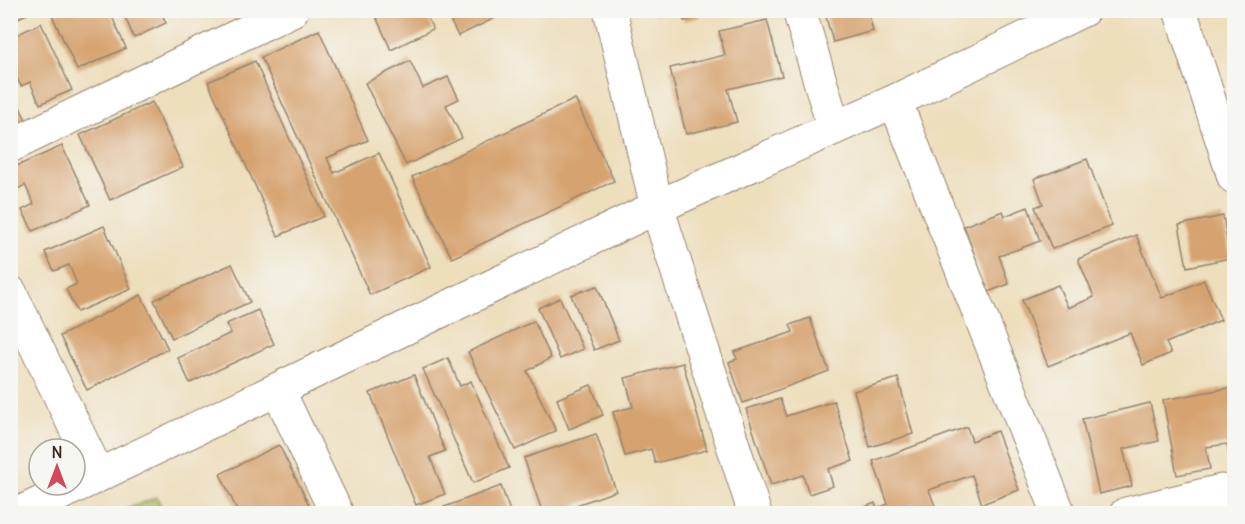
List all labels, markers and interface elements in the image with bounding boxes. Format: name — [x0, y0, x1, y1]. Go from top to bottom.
north arrow — [27, 437, 87, 497]
text: N — [51, 442, 63, 462]

